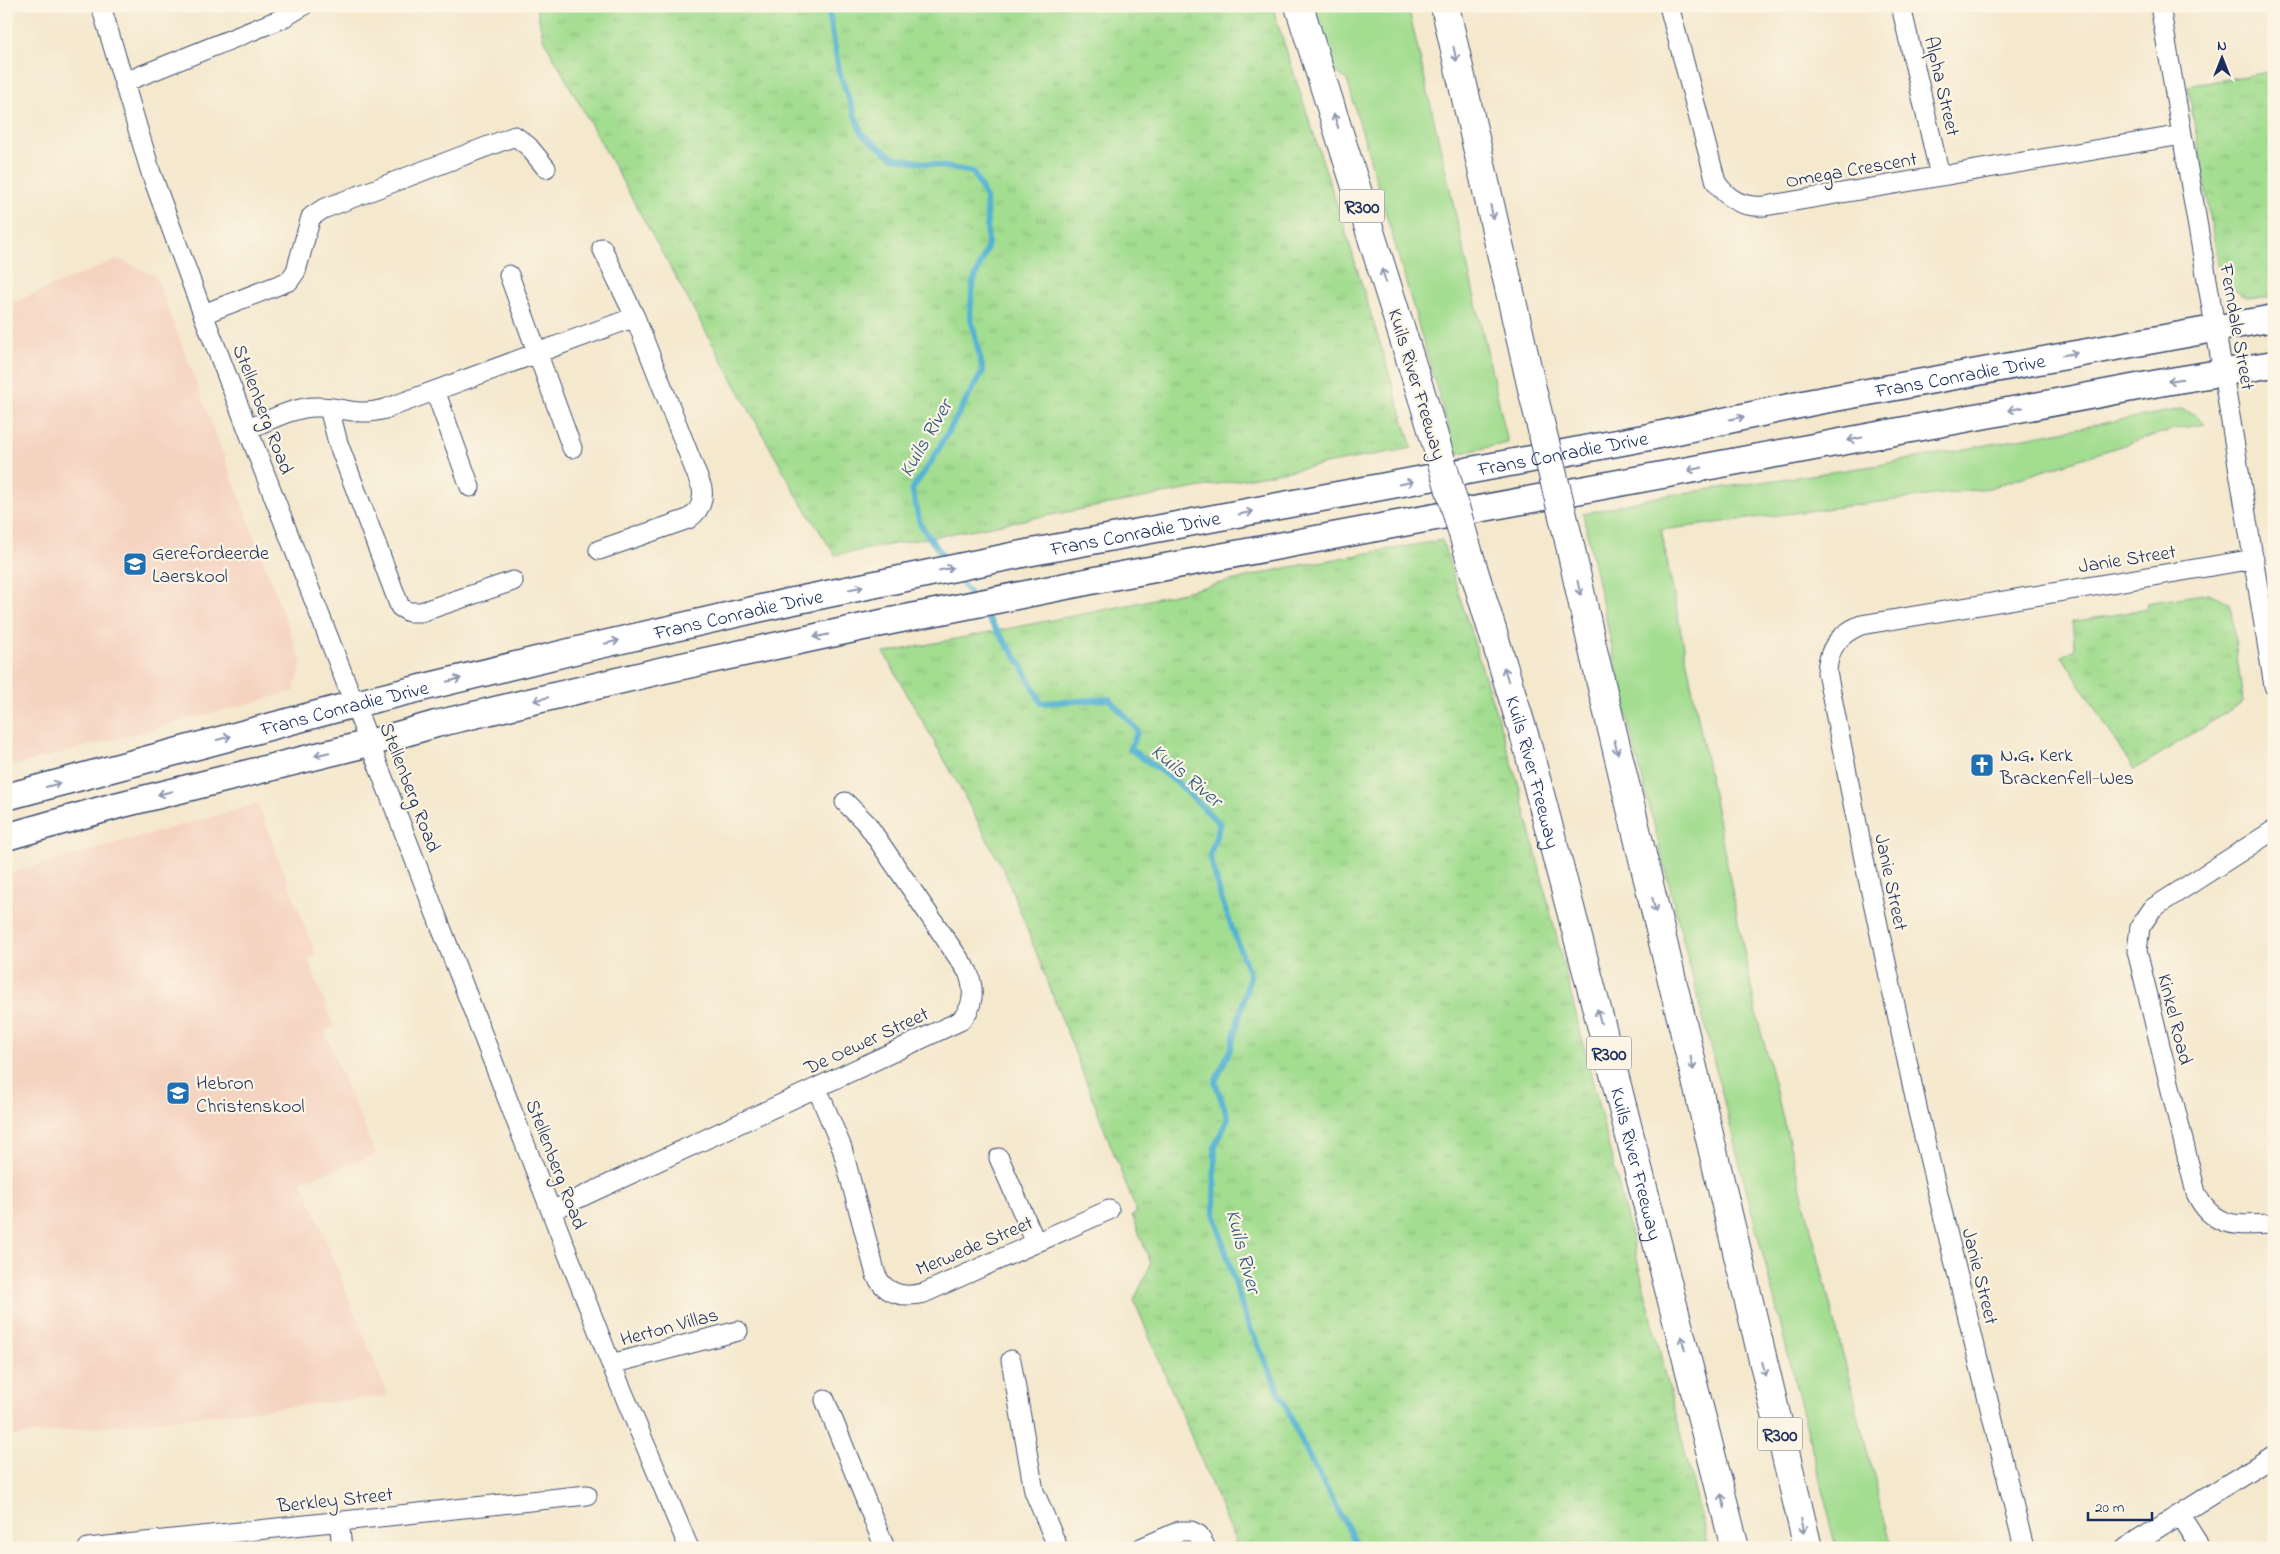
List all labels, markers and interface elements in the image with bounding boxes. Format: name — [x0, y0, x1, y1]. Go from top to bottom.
north arrow — [2198, 32, 2248, 82]
street label: Alpha Street — [1915, 34, 1966, 140]
text: N — [2217, 36, 2227, 57]
one-way arrow — [1451, 46, 1460, 62]
one-way arrow — [1330, 113, 1340, 129]
street label: Omega Crescent — [1783, 146, 1920, 198]
road number: R300 — [1340, 190, 1384, 222]
one-way arrow — [1488, 204, 1497, 220]
street label: Ferndale Street — [2210, 261, 2261, 393]
one-way arrow — [1379, 268, 1389, 284]
street label: Kuils River Freeway — [1379, 305, 1452, 464]
street label: Stellenberg Road — [223, 341, 300, 480]
street label: Frans Conradie Drive — [1872, 348, 2048, 408]
one-way arrow — [2061, 349, 2077, 359]
one-way arrow — [2167, 376, 2183, 386]
water label: Kuils River — [892, 392, 962, 483]
one-way arrow — [2007, 405, 2023, 415]
one-way arrow — [1729, 413, 1745, 422]
street label: Frans Conradie Drive — [1475, 425, 1651, 486]
one-way arrow — [1848, 435, 1864, 444]
one-way arrow — [1688, 464, 1704, 474]
one-way arrow — [1398, 477, 1414, 487]
street label: Frans Conradie Drive — [1047, 505, 1223, 566]
one-way arrow — [1238, 507, 1254, 517]
street label: Janie Street — [2077, 538, 2179, 582]
place label: Gerefordeerde Laerskool — [152, 540, 269, 592]
school or university icon: Gerefordeerde Laerskool — [122, 551, 148, 577]
one-way arrow — [938, 564, 954, 573]
one-way arrow — [1575, 580, 1584, 596]
street label: Frans Conradie Drive — [651, 583, 826, 649]
one-way arrow — [847, 583, 863, 592]
one-way arrow — [814, 632, 830, 641]
one-way arrow — [603, 637, 619, 646]
one-way arrow — [1500, 666, 1510, 682]
street label: Frans Conradie Drive — [257, 675, 432, 746]
one-way arrow — [445, 675, 461, 684]
street label: Kuils River Freeway — [1496, 693, 1566, 852]
one-way arrow — [533, 695, 549, 704]
street label: Stellenberg Road — [370, 719, 447, 858]
one-way arrow — [216, 733, 232, 742]
water label: Kuils River — [1143, 738, 1230, 817]
one-way arrow — [1612, 738, 1621, 754]
place label: N.G. Kerk Brackenfell-Wes — [1999, 742, 2134, 794]
one-way arrow — [315, 750, 331, 759]
church icon: N.G. Kerk Brackenfell-Wes — [1969, 752, 1995, 778]
one-way arrow — [45, 779, 61, 789]
one-way arrow — [157, 789, 173, 799]
street label: Janie Street — [1865, 831, 1914, 934]
one-way arrow — [1650, 896, 1659, 912]
street label: Kinkel Road — [2148, 971, 2199, 1068]
street label: De Oewer Street — [799, 1001, 934, 1084]
one-way arrow — [1594, 1009, 1603, 1025]
road number: R300 — [1586, 1036, 1632, 1070]
one-way arrow — [1688, 1054, 1697, 1070]
place label: Hebron Christenskool — [196, 1070, 305, 1122]
school or university icon: Hebron Christenskool — [165, 1080, 191, 1106]
street label: Kuils River Freeway — [1601, 1084, 1668, 1244]
street label: Stellenberg Road — [516, 1096, 593, 1235]
water label: Kuils River — [1217, 1206, 1268, 1299]
street label: Merwede Street — [912, 1209, 1038, 1285]
street label: Janie Street — [1953, 1225, 2005, 1328]
street label: Herton Villas — [617, 1301, 722, 1355]
one-way arrow — [1678, 1336, 1687, 1352]
one-way arrow — [1760, 1360, 1769, 1376]
road number: R300 — [1758, 1418, 1802, 1450]
street label: Berkley Street — [275, 1481, 395, 1522]
scale bar — [2088, 1489, 2151, 1521]
one-way arrow — [1718, 1493, 1727, 1509]
text: 20 m — [2095, 1497, 2125, 1519]
one-way arrow — [1798, 1518, 1807, 1534]

